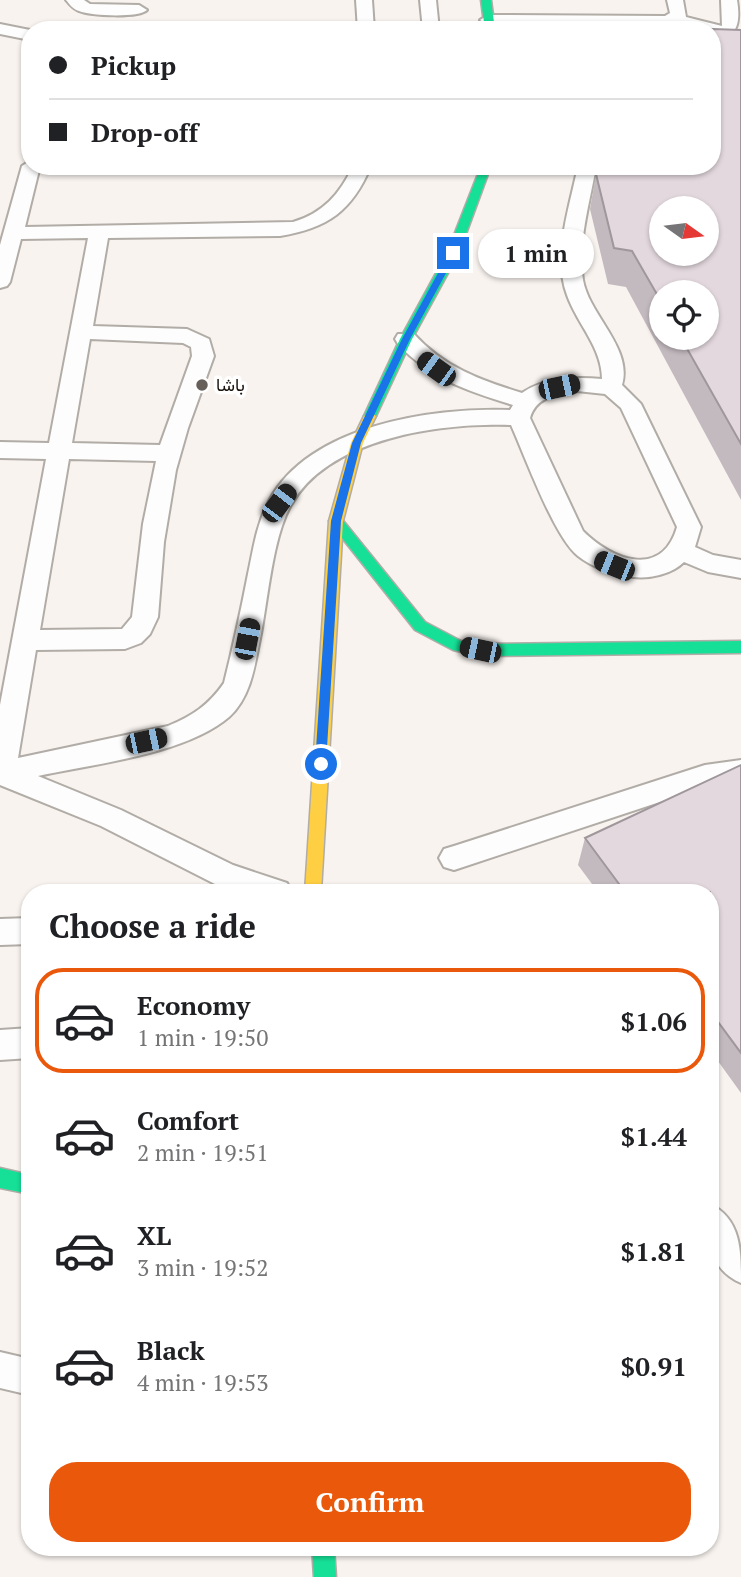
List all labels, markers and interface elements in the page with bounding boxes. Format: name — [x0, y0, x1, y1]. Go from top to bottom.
text: Pickup — [91, 48, 176, 82]
text: Drop-off — [91, 115, 198, 149]
north arrow — [649, 196, 719, 266]
map controls — [649, 196, 719, 350]
callout: 1 min — [477, 229, 593, 278]
route end — [437, 237, 469, 269]
text: 1 min — [505, 238, 567, 269]
button: locate — [649, 280, 719, 350]
car — [413, 348, 460, 390]
place label: باشا — [216, 372, 245, 396]
car — [537, 372, 582, 402]
marker: باشا — [194, 377, 210, 393]
car — [258, 480, 301, 526]
car — [591, 548, 638, 584]
car — [233, 616, 262, 662]
car — [458, 635, 503, 665]
car — [124, 726, 169, 756]
route start — [305, 748, 337, 780]
text: Choose a ride — [49, 905, 256, 947]
text: Economy — [137, 988, 250, 1022]
icon: car — [53, 989, 116, 1052]
text: $1.06 — [621, 1004, 687, 1038]
text: 1 min · 19:50 — [137, 1022, 269, 1053]
text: Comfort — [137, 1103, 239, 1137]
icon: car — [53, 1104, 116, 1167]
text: $1.44 — [621, 1119, 687, 1153]
text: 2 min · 19:51 — [137, 1137, 269, 1168]
text: XL — [137, 1218, 171, 1252]
icon: car — [53, 1219, 116, 1282]
text: $1.81 — [621, 1234, 687, 1268]
text: 3 min · 19:52 — [137, 1252, 269, 1283]
text: Black — [137, 1333, 205, 1367]
icon: car — [53, 1334, 116, 1397]
text: $0.91 — [621, 1349, 687, 1383]
text: 4 min · 19:53 — [137, 1367, 269, 1398]
button: Confirm — [49, 1462, 691, 1542]

